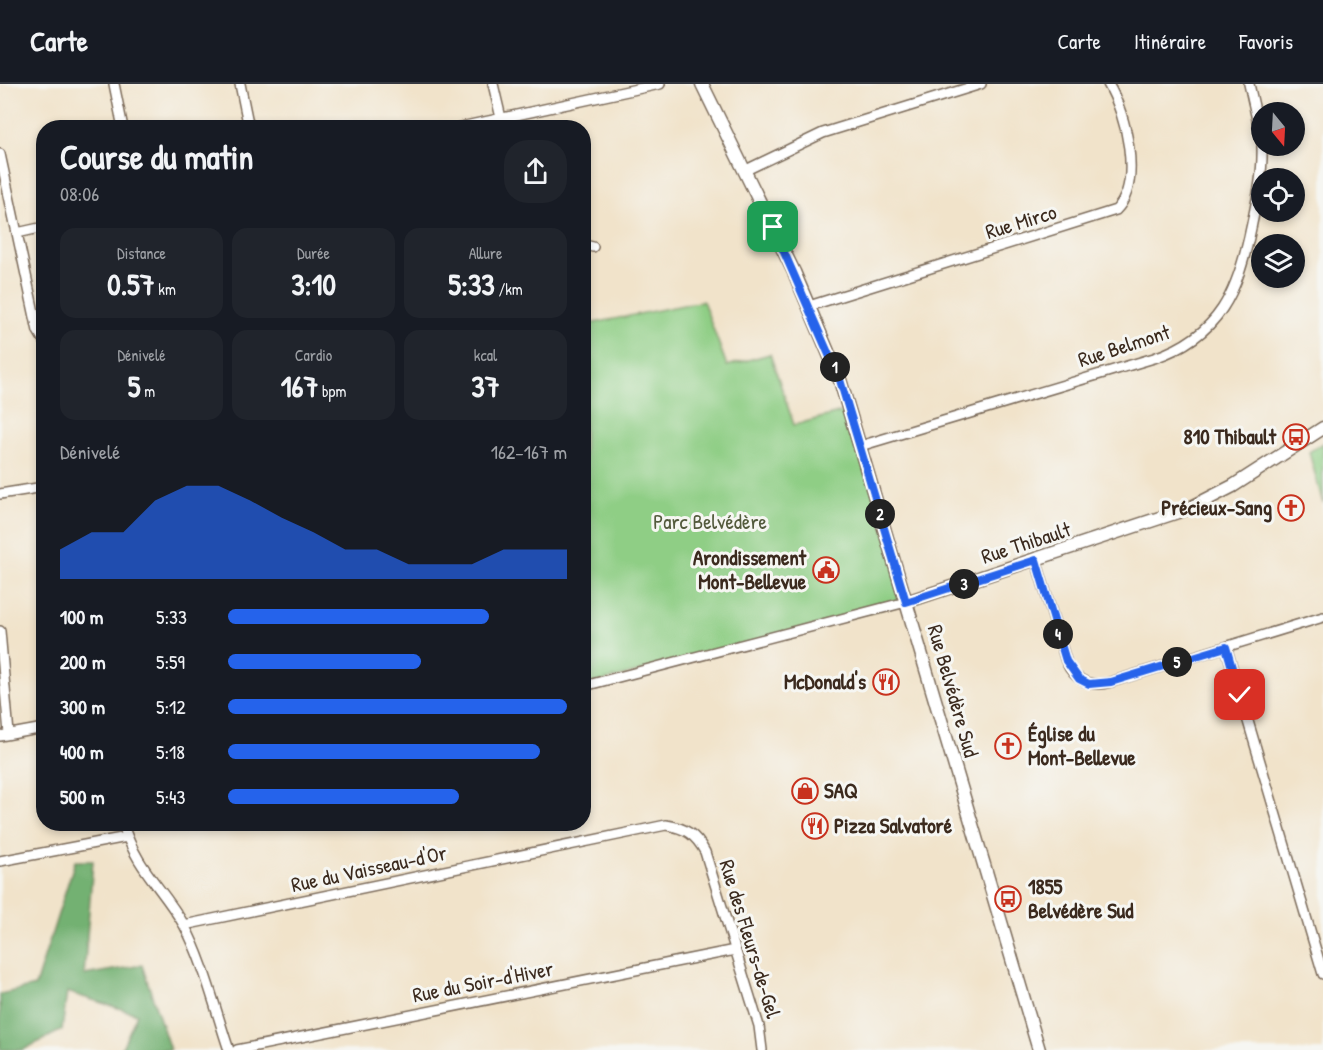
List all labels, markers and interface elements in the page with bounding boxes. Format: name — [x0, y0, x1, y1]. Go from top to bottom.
text: Carte — [30, 22, 88, 60]
text: Carte — [1058, 27, 1101, 56]
text: Itinéraire — [1134, 27, 1206, 56]
text: Favoris — [1239, 27, 1293, 56]
north arrow — [1251, 102, 1305, 156]
map controls — [1251, 102, 1305, 288]
text: Course du matin — [60, 135, 253, 179]
button: share — [504, 140, 567, 203]
button: locate — [1251, 168, 1305, 222]
text: 08:06 — [60, 180, 99, 207]
street label: Rue Mirco — [982, 197, 1060, 246]
pin — [747, 201, 798, 252]
icon: arrive — [756, 210, 789, 243]
button: layers — [1251, 234, 1305, 288]
text: Distance — [117, 242, 166, 264]
text: Durée — [297, 242, 330, 264]
text: Allure — [469, 242, 502, 264]
text: 0.57 — [107, 264, 155, 304]
text: 3:10 — [291, 264, 336, 304]
text: 5:33 — [448, 264, 495, 304]
text: km — [155, 278, 176, 300]
text: /km — [495, 278, 523, 300]
street label: Rue Belmont — [1074, 317, 1174, 374]
text: Dénivelé — [117, 344, 166, 366]
text: Cardio — [295, 344, 332, 366]
text: kcal — [474, 344, 497, 366]
pin: 1 — [820, 352, 850, 382]
text: 1 — [832, 356, 838, 378]
text: 5 — [128, 366, 141, 406]
text: 167 — [281, 366, 318, 406]
text: 37 — [471, 366, 500, 406]
text: m — [141, 380, 155, 402]
text: bpm — [318, 380, 346, 402]
place label: 810 Thibault — [1184, 422, 1277, 451]
bus stop icon: 810 Thibault — [1281, 422, 1311, 452]
text: Dénivelé — [60, 438, 120, 465]
text: 162–167 m — [491, 438, 567, 465]
place label: Précieux-Sang — [1161, 493, 1272, 523]
church icon: Précieux-Sang — [1276, 493, 1306, 523]
pin: 2 — [865, 499, 895, 529]
text: 2 — [876, 503, 884, 525]
park label: Parc Belvédère — [653, 507, 767, 536]
street label: Rue Thibault — [977, 514, 1075, 571]
place label: Arondissement Mont-Bellevue — [693, 543, 807, 596]
public building icon: Arondissement Mont-Bellevue — [811, 555, 841, 585]
pin: 3 — [949, 569, 979, 599]
text: 3 — [960, 573, 968, 595]
text: 100 m — [60, 603, 103, 630]
text: 5:33 — [156, 603, 187, 630]
pin: 4 — [1043, 619, 1073, 649]
street label: Rue Belvédère Sud — [921, 621, 986, 760]
text: 4 — [1055, 623, 1061, 645]
pin: 5 — [1162, 647, 1192, 677]
text: 200 m — [60, 648, 105, 675]
text: 5:59 — [156, 648, 185, 675]
text: 5 — [1174, 651, 1180, 673]
place label: McDonald's — [784, 667, 866, 696]
restaurant icon: McDonald's — [871, 667, 901, 697]
pin — [1214, 669, 1265, 720]
icon: check — [1223, 678, 1256, 711]
text: 300 m — [60, 693, 105, 720]
text: 5:12 — [156, 693, 186, 720]
place label: Église du Mont-Bellevue — [1028, 719, 1136, 772]
church icon: Église du Mont-Bellevue — [993, 731, 1023, 761]
text: 400 m — [60, 738, 104, 765]
text: 5:18 — [156, 738, 185, 765]
shop icon: SAQ — [790, 776, 820, 806]
place label: SAQ — [824, 776, 858, 805]
text: 500 m — [60, 783, 105, 810]
text: 5:43 — [156, 783, 186, 810]
restaurant icon: Pizza Salvatoré — [800, 811, 830, 841]
place label: Pizza Salvatoré — [834, 811, 953, 840]
street label: Rue du Vaisseau-d'Or — [288, 838, 449, 899]
street label: Rue des Fleurs-de-Gel — [713, 856, 789, 1022]
place label: 1855 Belvédère Sud — [1028, 872, 1134, 925]
bus stop icon: 1855 Belvédère Sud — [993, 884, 1023, 914]
street label: Rue du Soir-d'Hiver — [410, 954, 556, 1009]

